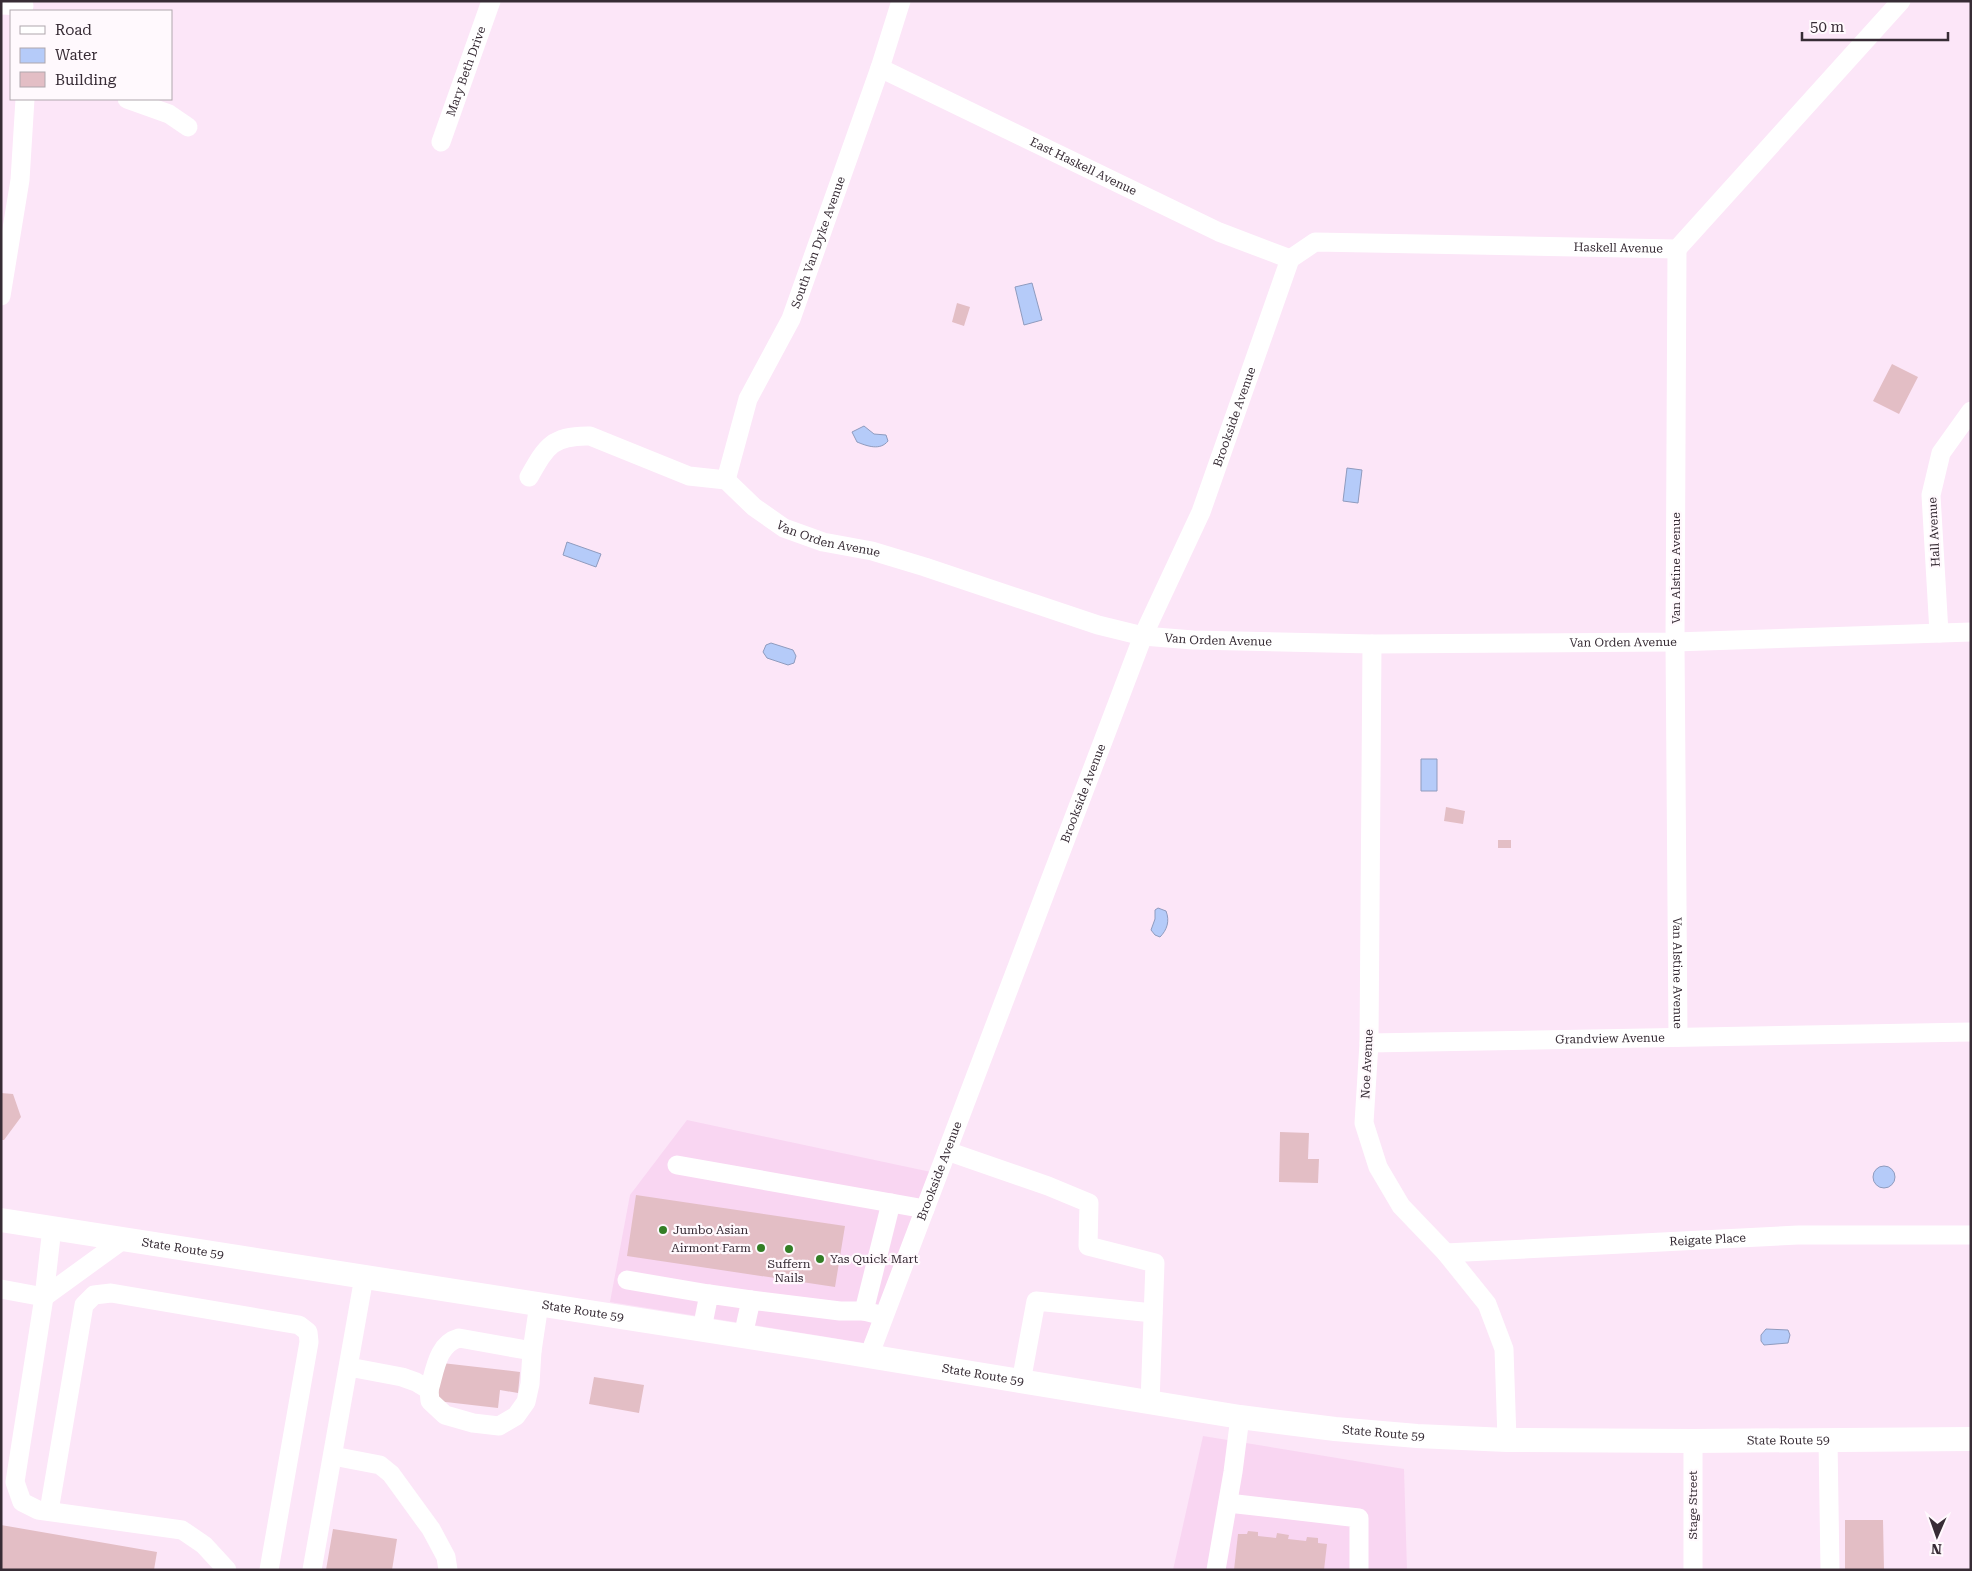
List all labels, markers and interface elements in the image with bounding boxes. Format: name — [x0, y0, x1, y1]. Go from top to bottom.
legend — [10, 10, 172, 100]
scale bar — [1802, 10, 1948, 42]
text: 50 m — [1810, 18, 1845, 36]
text: Road — [55, 21, 92, 39]
street label: Mary Beth Drive — [444, 24, 489, 118]
text: Water — [55, 46, 97, 64]
text: Building — [55, 71, 117, 89]
street label: East Haskell Avenue — [1028, 135, 1139, 198]
street label: South Van Dyke Avenue — [788, 174, 848, 310]
street label: Haskell Avenue — [1573, 240, 1663, 256]
street label: Brookside Avenue — [1210, 365, 1259, 469]
street label: Hall Avenue — [1925, 496, 1943, 567]
street label: Van Alstine Avenue — [1669, 512, 1683, 624]
street label: Van Orden Avenue — [774, 518, 882, 560]
street label: Van Orden Avenue — [1164, 631, 1272, 649]
street label: Van Orden Avenue — [1569, 635, 1677, 650]
street label: Brookside Avenue — [1058, 741, 1108, 845]
street label: Van Alstine Avenue — [1670, 917, 1685, 1029]
street label: Noe Avenue — [1358, 1029, 1376, 1099]
street label: Grandview Avenue — [1555, 1031, 1665, 1047]
street label: Brookside Avenue — [914, 1119, 965, 1223]
place label: Jumbo Asian — [673, 1223, 749, 1237]
marker: Jumbo Asian — [657, 1224, 669, 1236]
street label: Reigate Place — [1669, 1231, 1747, 1249]
street label: State Route 59 — [141, 1235, 225, 1262]
place label: Airmont Farm — [671, 1241, 751, 1255]
marker: Airmont Farm — [755, 1242, 767, 1254]
marker: Suffern Nails — [783, 1243, 795, 1255]
place label: Yas Quick Mart — [830, 1252, 919, 1266]
marker: Yas Quick Mart — [814, 1253, 826, 1265]
place label: Suffern Nails — [768, 1257, 811, 1285]
street label: State Route 59 — [541, 1298, 625, 1324]
street label: State Route 59 — [941, 1361, 1025, 1388]
street label: State Route 59 — [1342, 1423, 1425, 1443]
street label: State Route 59 — [1747, 1433, 1830, 1448]
street label: Stage Street — [1686, 1470, 1700, 1539]
north arrow — [1912, 1511, 1962, 1561]
text: N — [1931, 1541, 1942, 1557]

